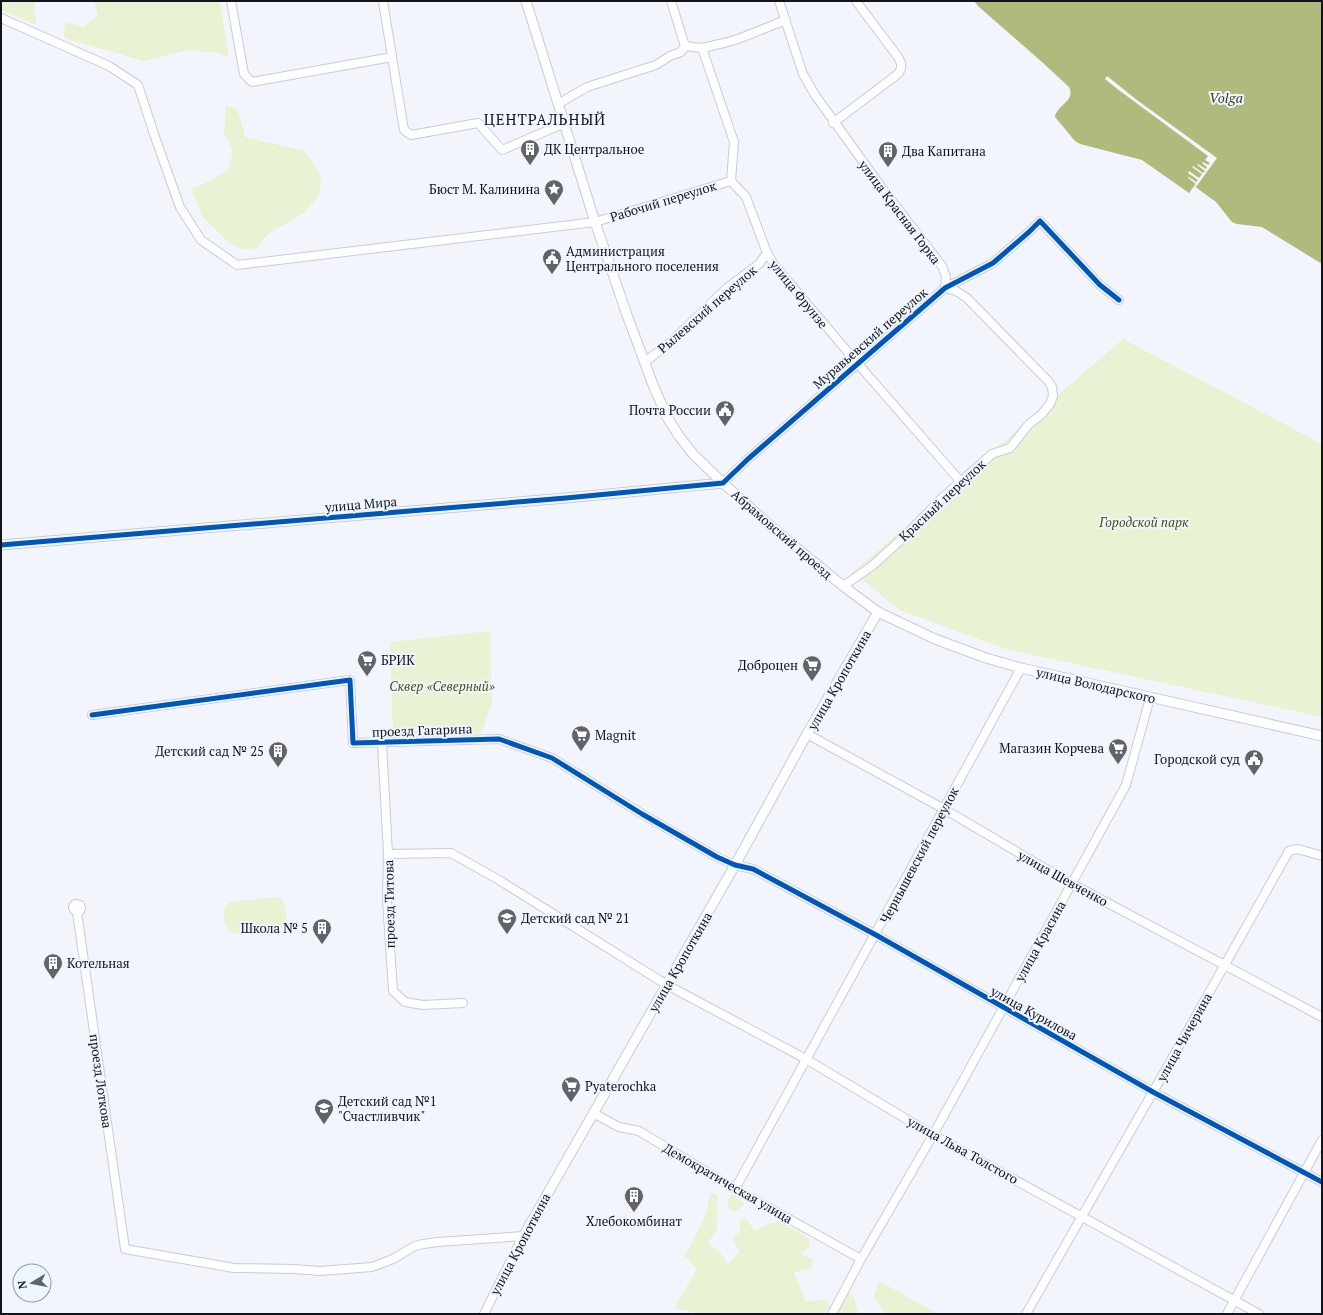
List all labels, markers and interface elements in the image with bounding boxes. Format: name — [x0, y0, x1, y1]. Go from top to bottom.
water label: Volga — [1209, 88, 1243, 107]
district label: ЦЕНТРАЛЬНЫЙ — [484, 109, 606, 129]
building icon: ДК Центральное — [519, 138, 541, 166]
place label: ДК Центральное — [544, 140, 644, 158]
building icon: Два Капитана — [877, 140, 899, 168]
place label: Два Капитана — [902, 142, 986, 160]
street label: улица Красная Горка — [854, 155, 945, 268]
street label: Рабочий переулок — [608, 176, 719, 226]
place icon: Бюст М. Калинина — [543, 178, 565, 206]
place label: Бюст М. Калинина — [429, 180, 540, 198]
place label: Администрация Центрального поселения — [566, 242, 719, 275]
public building icon: Администрация Центрального поселения — [541, 247, 563, 275]
street label: улица Фрунзе — [765, 255, 832, 332]
street label: Рылевский переулок — [654, 260, 761, 357]
street label: Муравьевский переулок — [809, 283, 932, 393]
public building icon: Почта России — [714, 399, 736, 427]
place label: Почта России — [629, 401, 711, 419]
street label: Красный переулок — [895, 454, 990, 545]
street label: Абрамовский проезд — [728, 485, 837, 583]
street label: улица Мира — [323, 492, 398, 516]
park label: Городской парк — [1098, 513, 1189, 531]
street label: улица Кропоткина — [803, 626, 875, 734]
supermarket icon: БРИК — [356, 649, 378, 677]
place label: БРИК — [381, 651, 415, 669]
supermarket icon: Доброцен — [801, 654, 823, 682]
place label: Доброцен — [738, 656, 798, 674]
street label: улица Володарского — [1034, 662, 1157, 708]
park label: Сквер «Северный» — [389, 677, 495, 695]
street label: проезд Гагарина — [371, 719, 473, 741]
supermarket icon: Magnit — [570, 724, 592, 752]
place label: Magnit — [595, 726, 636, 744]
supermarket icon: Магазин Корчева — [1107, 737, 1129, 765]
place label: Магазин Корчева — [999, 739, 1104, 757]
building icon: Детский сад № 25 — [267, 740, 289, 768]
place label: Детский сад № 25 — [155, 742, 264, 760]
public building icon: Городской суд — [1243, 748, 1265, 776]
place label: Городской суд — [1154, 750, 1241, 768]
street label: Чернышевский переулок — [875, 783, 963, 926]
street label: улица Шевченко — [1014, 845, 1111, 910]
street label: проезд Титова — [379, 859, 399, 948]
street label: улица Красина — [1010, 897, 1070, 986]
school or university icon: Детский сад № 21 — [496, 907, 518, 935]
street label: улица Кропоткина — [644, 908, 716, 1016]
place label: Детский сад № 21 — [521, 909, 630, 927]
building icon: Школа № 5 — [311, 917, 333, 945]
place label: Школа № 5 — [241, 919, 308, 937]
building icon: Котельная — [42, 952, 64, 980]
place label: Котельная — [67, 954, 130, 972]
street label: улица Курилова — [987, 981, 1081, 1044]
street label: улица Чичерина — [1152, 989, 1216, 1085]
street label: проезд Лоткова — [85, 1033, 117, 1130]
supermarket icon: Pyaterochka — [560, 1075, 582, 1103]
place label: Pyaterochka — [585, 1077, 657, 1095]
place label: Детский сад №1 "Счастливчик" — [338, 1092, 437, 1125]
school or university icon: Детский сад №1 "Счастливчик" — [313, 1097, 335, 1125]
street label: улица Льва Толстого — [904, 1112, 1022, 1188]
street label: Демократическая улица — [660, 1139, 796, 1228]
building icon: Хлебокомбинат — [623, 1185, 645, 1213]
street label: улица Кропоткина — [485, 1190, 555, 1299]
place label: Хлебокомбинат — [586, 1212, 683, 1230]
north arrow — [12, 1263, 52, 1303]
text: N — [14, 1279, 30, 1290]

